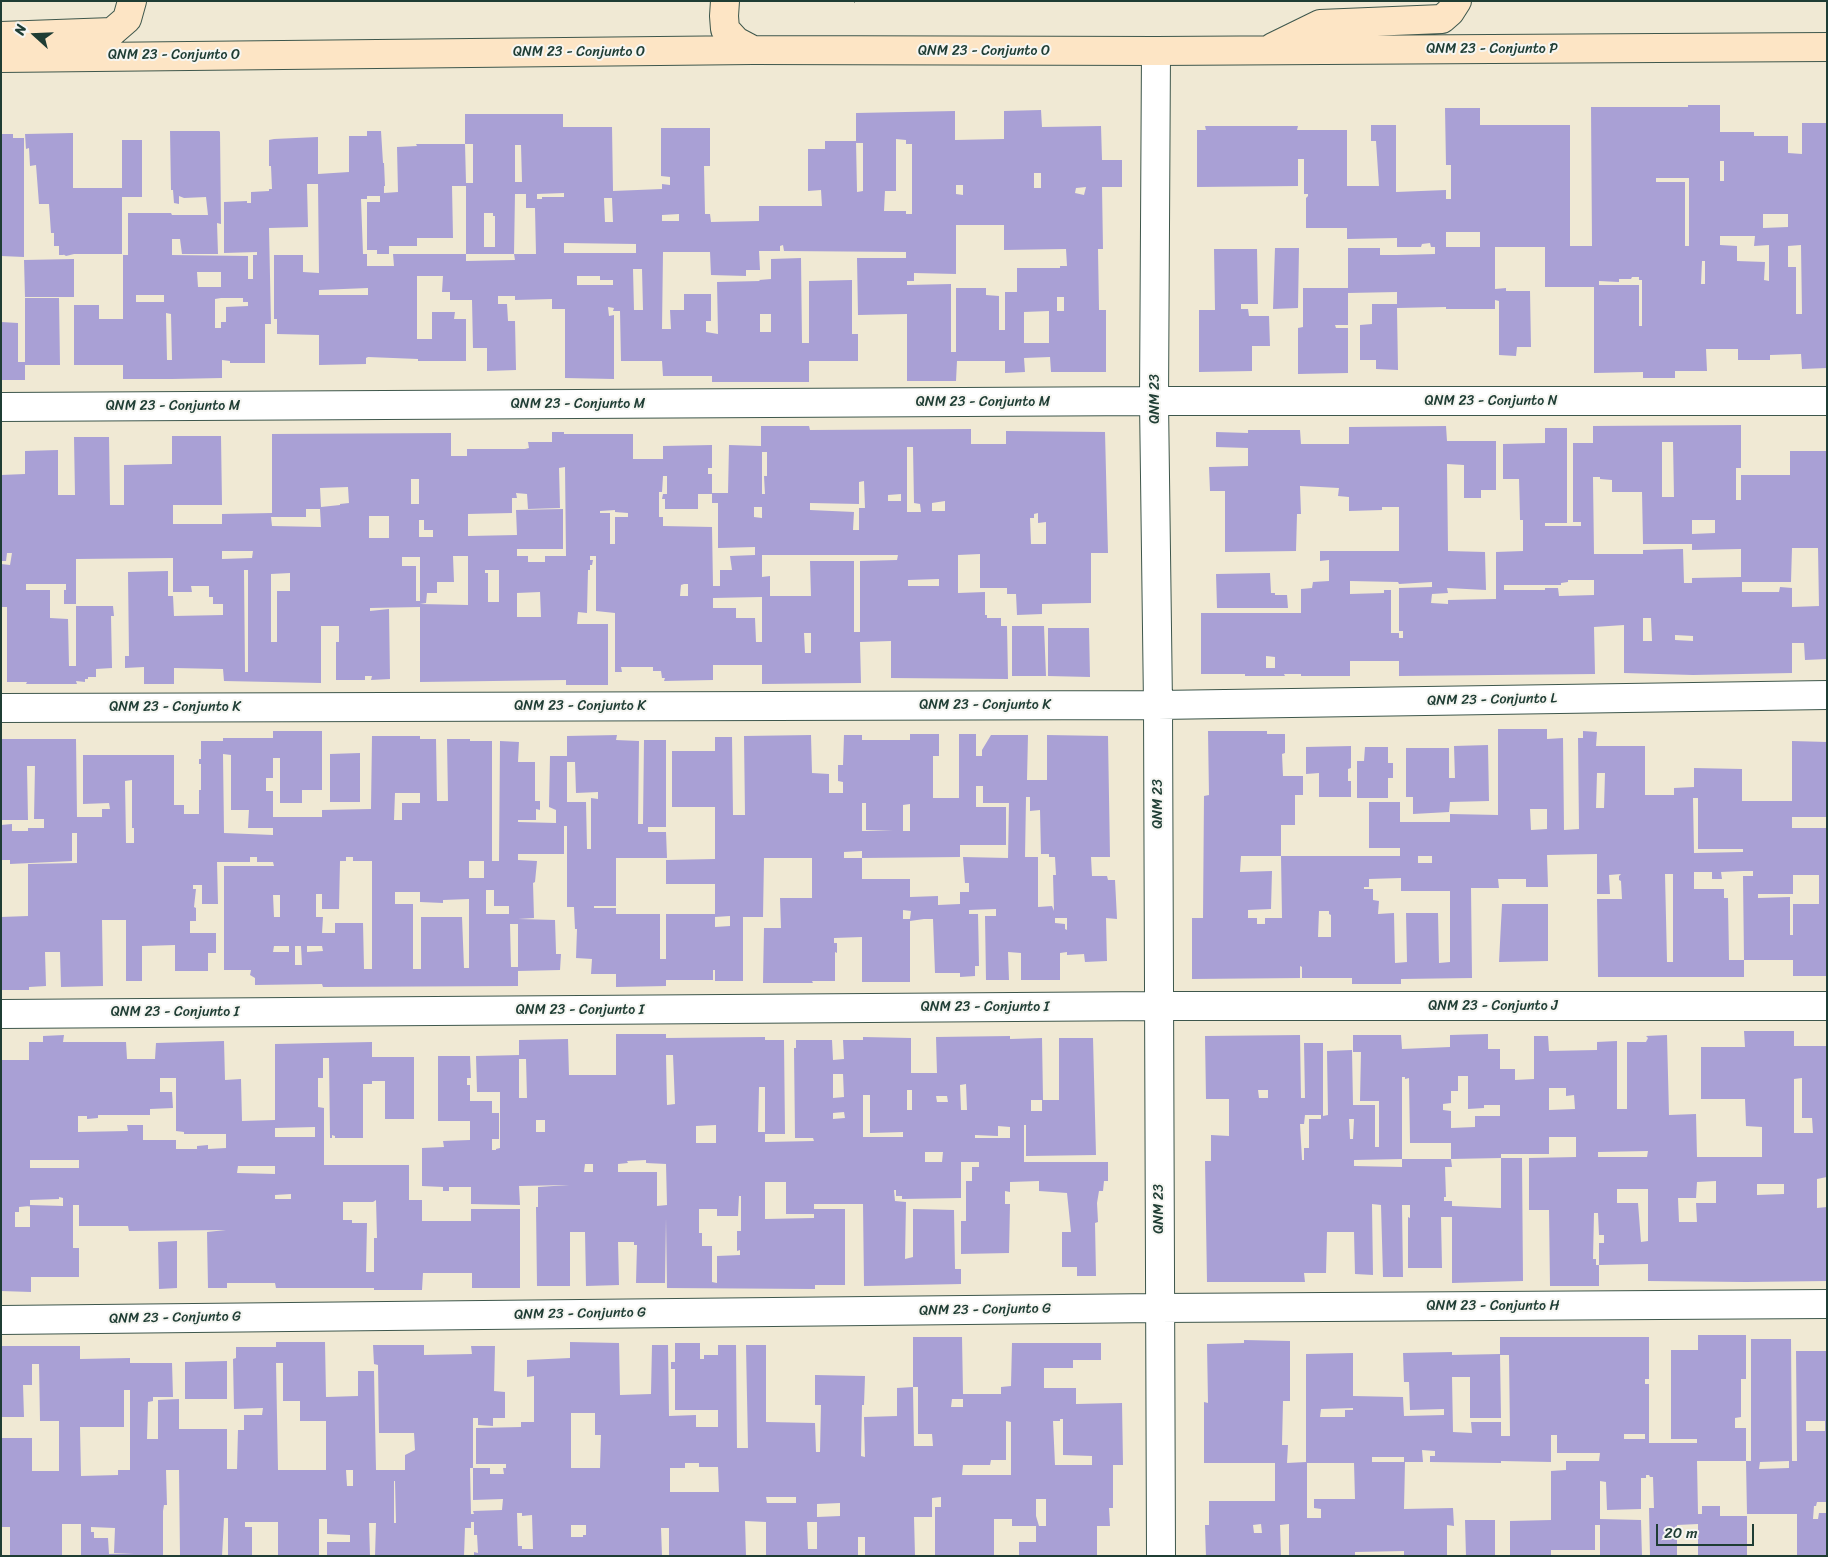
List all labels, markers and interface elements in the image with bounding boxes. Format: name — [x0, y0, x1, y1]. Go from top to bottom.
north arrow — [10, 10, 60, 60]
text: N — [7, 21, 34, 39]
street label: QNM 23 - Conjunto P — [1426, 41, 1558, 57]
street label: QNM 23 - Conjunto O — [918, 43, 1050, 59]
street label: QNM 23 - Conjunto O — [513, 44, 645, 60]
street label: QNM 23 - Conjunto O — [108, 47, 240, 63]
street label: QNM 23 — [1147, 374, 1163, 424]
street label: QNM 23 - Conjunto N — [1425, 393, 1557, 409]
street label: QNM 23 - Conjunto M — [916, 394, 1050, 410]
street label: QNM 23 - Conjunto M — [511, 396, 645, 412]
street label: QNM 23 - Conjunto M — [106, 398, 240, 414]
street label: QNM 23 - Conjunto L — [1427, 690, 1557, 710]
street label: QNM 23 - Conjunto K — [919, 697, 1051, 713]
street label: QNM 23 - Conjunto K — [514, 698, 646, 714]
street label: QNM 23 - Conjunto K — [109, 699, 241, 715]
street label: QNM 23 — [1150, 779, 1166, 829]
street label: QNM 23 - Conjunto J — [1428, 998, 1558, 1014]
street label: QNM 23 - Conjunto I — [921, 999, 1049, 1015]
street label: QNM 23 - Conjunto I — [516, 1002, 644, 1018]
street label: QNM 23 - Conjunto I — [111, 1004, 239, 1020]
street label: QNM 23 — [1151, 1184, 1167, 1234]
street label: QNM 23 - Conjunto H — [1426, 1298, 1560, 1314]
street label: QNM 23 - Conjunto G — [919, 1300, 1051, 1320]
street label: QNM 23 - Conjunto G — [514, 1304, 646, 1324]
street label: QNM 23 - Conjunto G — [109, 1308, 241, 1328]
scale bar — [1658, 1514, 1756, 1546]
text: 20 m — [1664, 1520, 1698, 1546]

